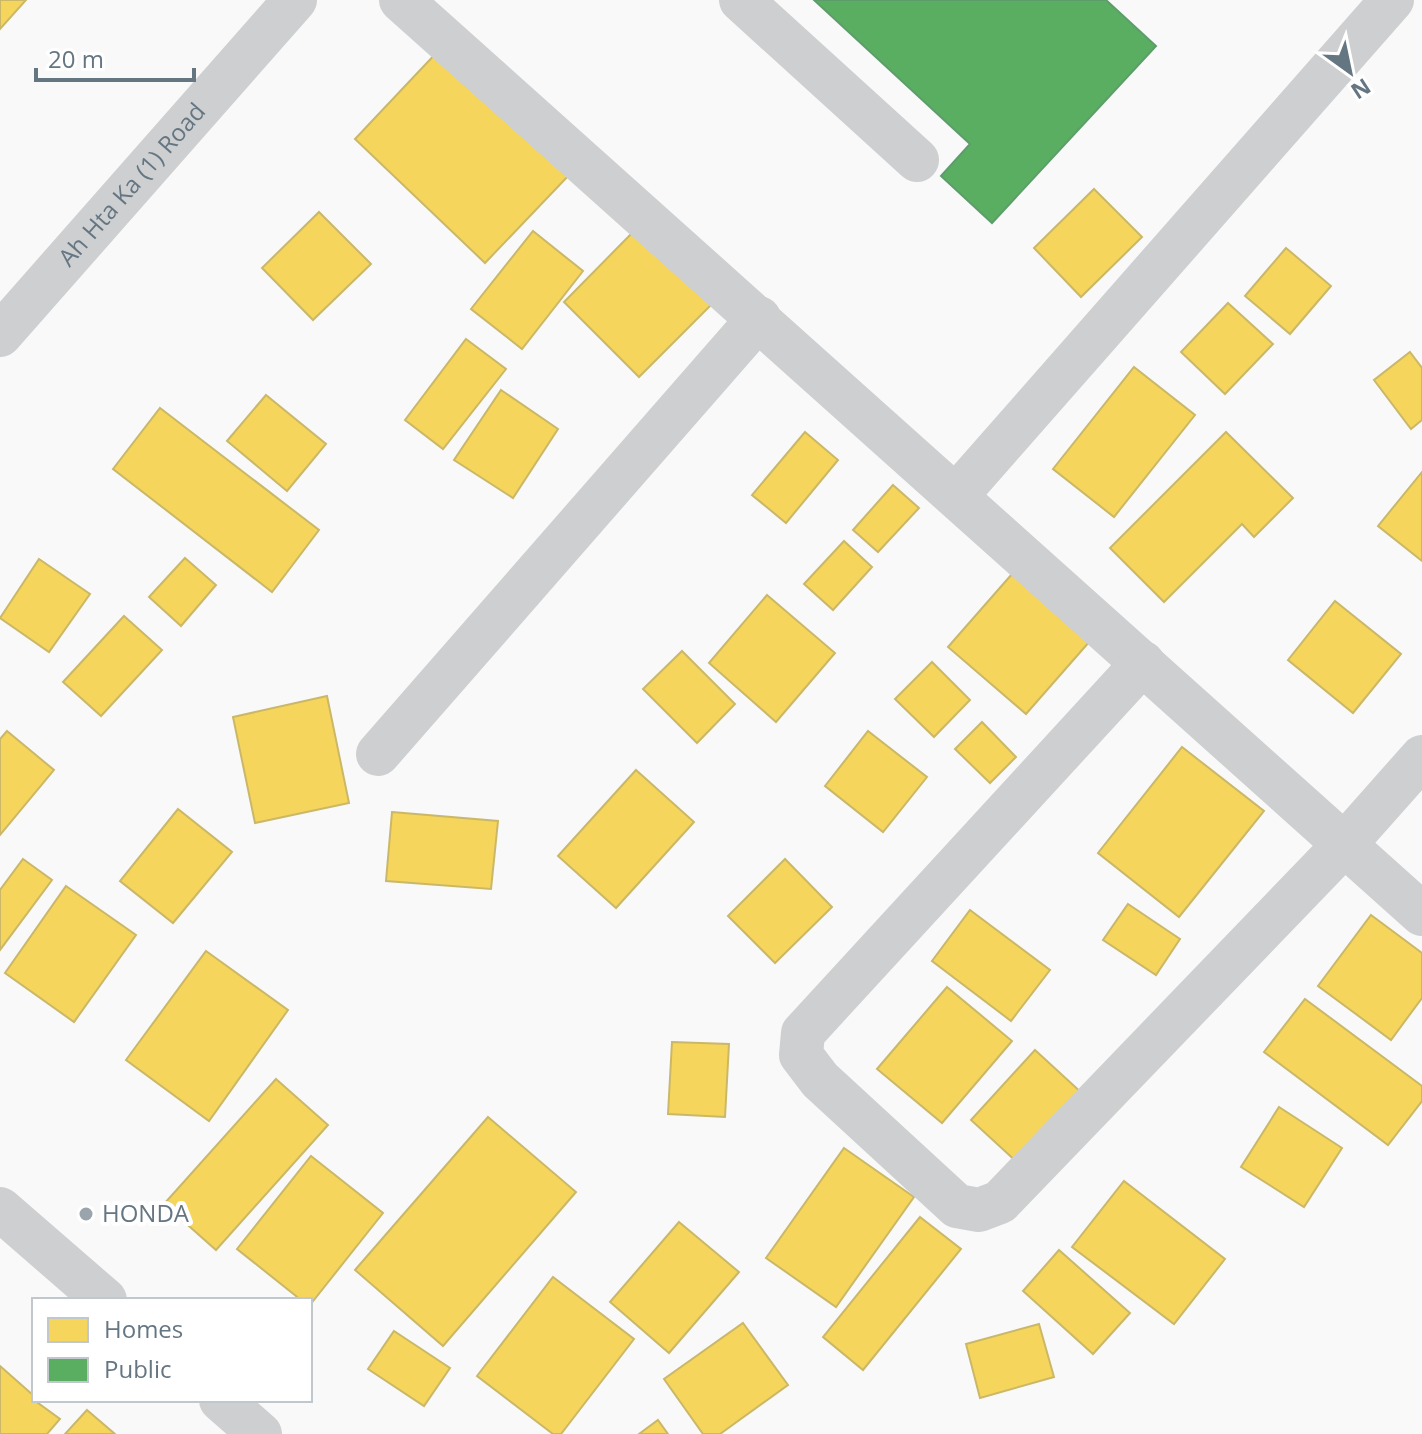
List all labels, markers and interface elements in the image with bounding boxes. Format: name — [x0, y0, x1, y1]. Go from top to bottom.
scale bar — [36, 32, 194, 82]
north arrow — [1310, 32, 1390, 112]
text: 20 m — [48, 42, 104, 75]
text: N — [1346, 72, 1377, 107]
street label: Ah Hta Ka (1) Road — [50, 95, 212, 273]
place label: HONDA — [102, 1196, 190, 1229]
marker: HONDA — [77, 1205, 95, 1223]
legend — [32, 1298, 312, 1402]
text: Homes — [104, 1312, 183, 1345]
text: Public — [104, 1352, 171, 1385]

